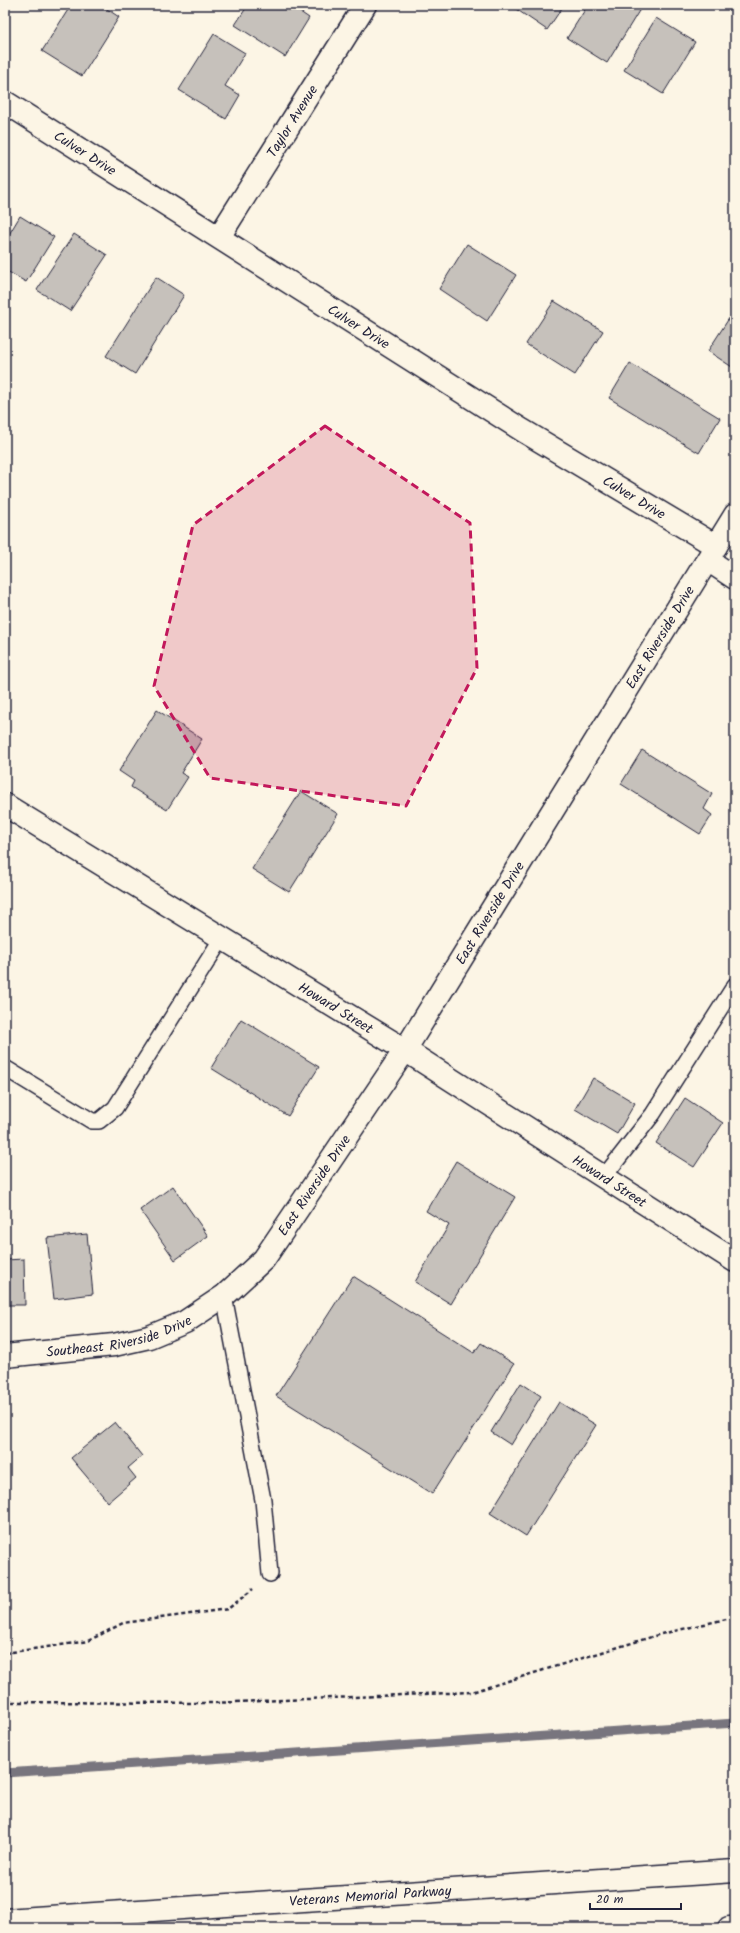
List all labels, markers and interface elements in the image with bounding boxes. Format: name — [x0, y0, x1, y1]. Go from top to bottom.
street label: Taylor Avenue — [262, 80, 324, 162]
street label: Culver Drive — [49, 126, 121, 182]
street label: Culver Drive — [323, 299, 394, 356]
street label: Culver Drive — [598, 470, 670, 526]
street label: East Riverside Drive — [620, 581, 701, 694]
street label: East Riverside Drive — [450, 857, 531, 969]
street label: Howard Street — [294, 977, 378, 1040]
street label: East Riverside Drive — [273, 1130, 357, 1241]
street label: Howard Street — [568, 1150, 651, 1214]
street label: Southeast Riverside Drive — [45, 1310, 197, 1364]
street label: Veterans Memorial Parkway — [289, 1880, 452, 1913]
scale bar — [590, 1885, 681, 1911]
text: 20 m — [596, 1890, 624, 1909]

